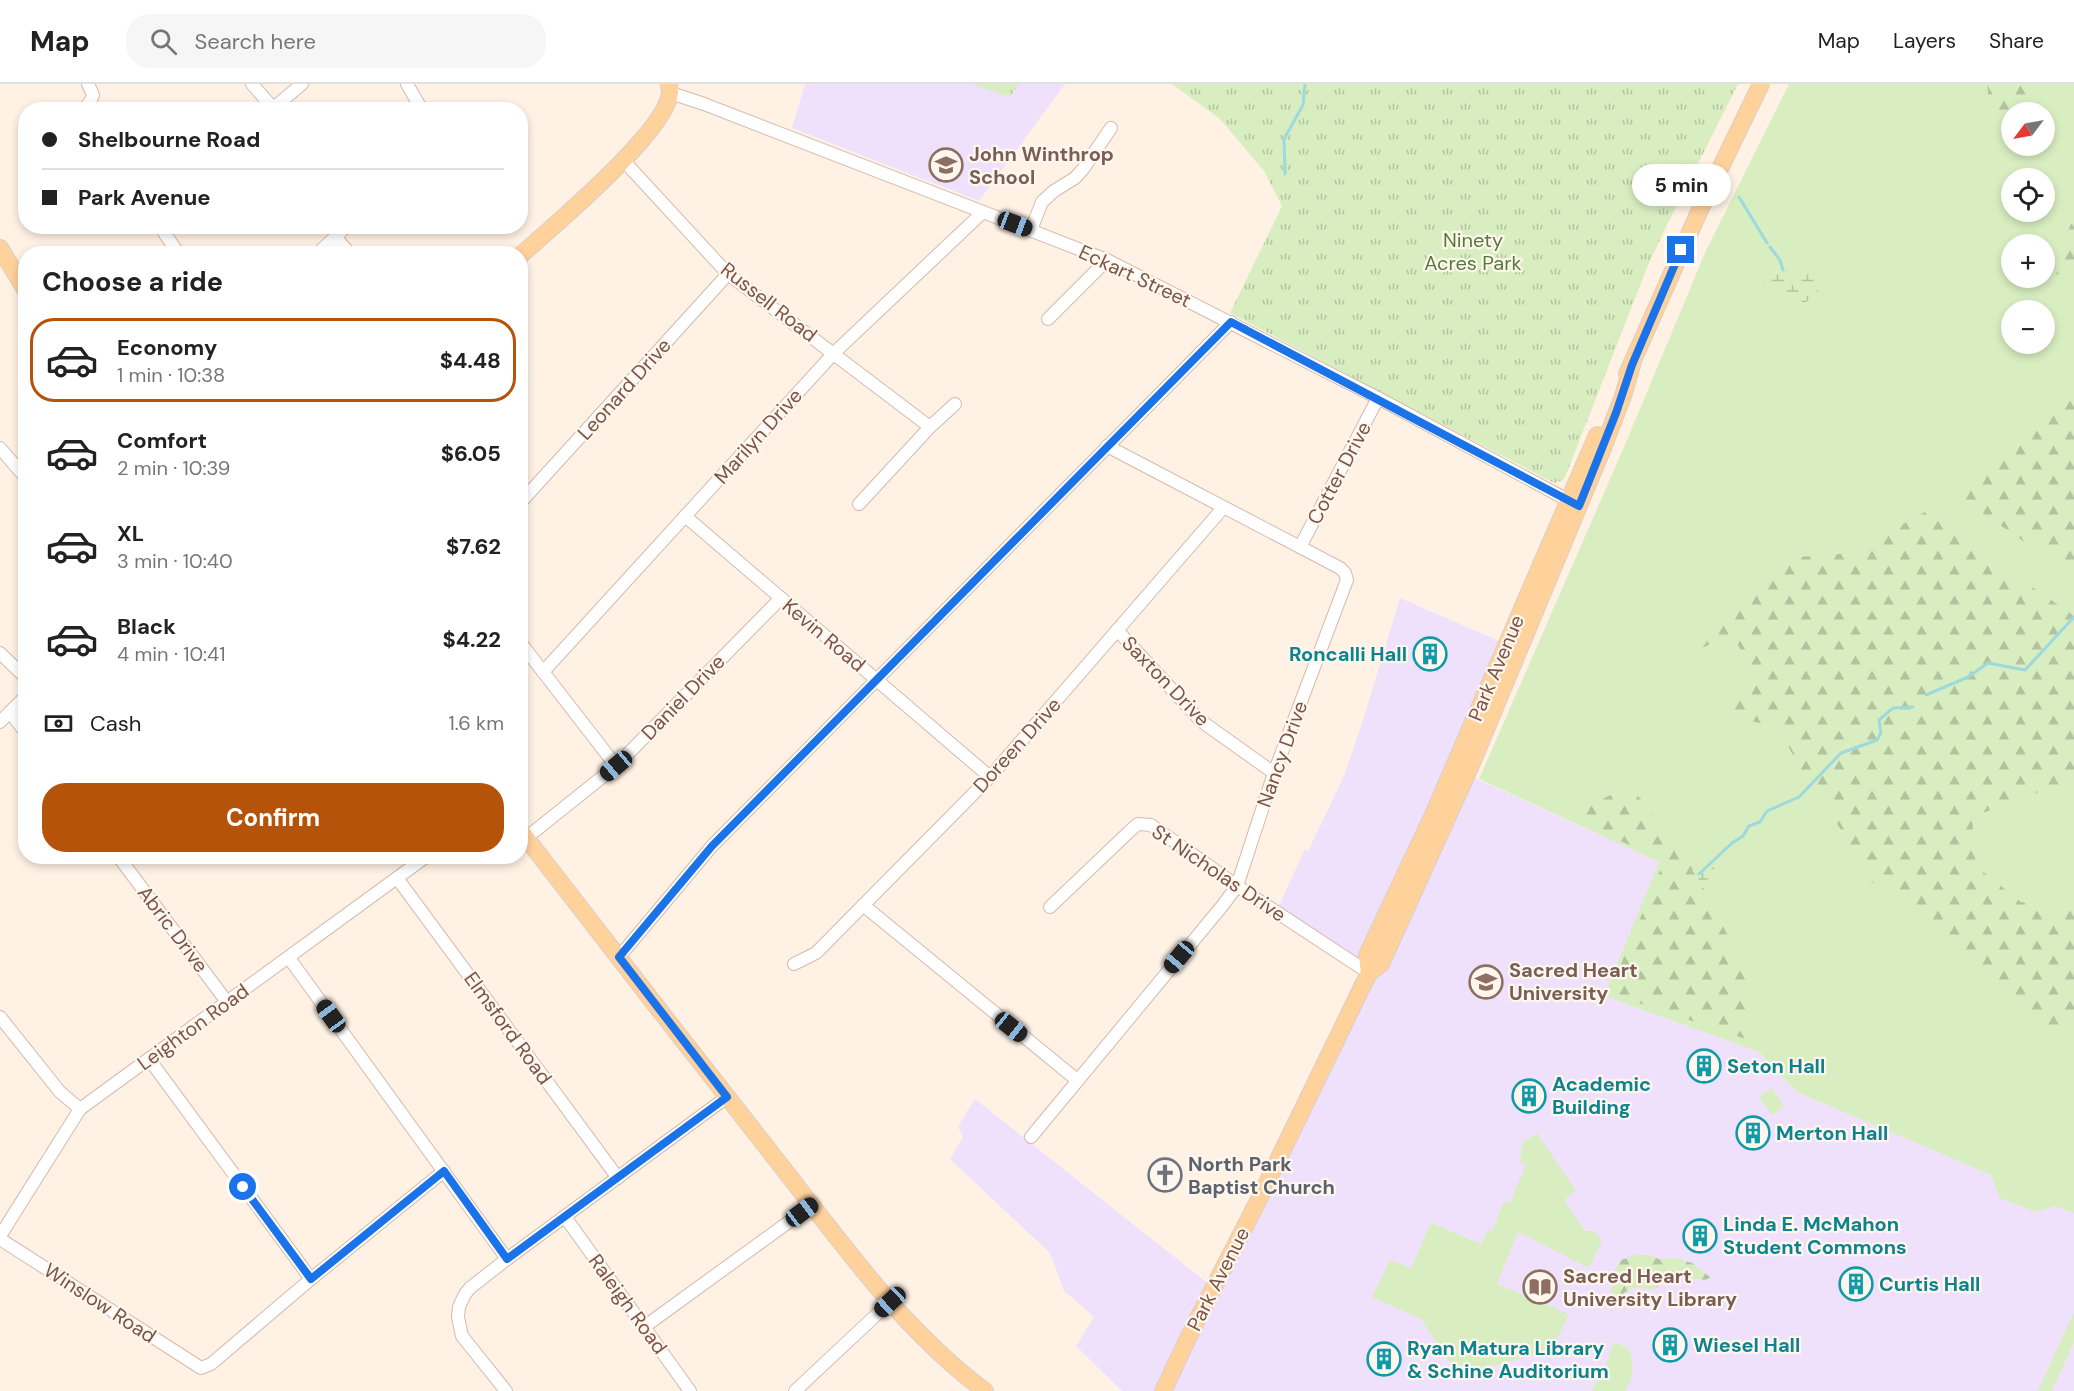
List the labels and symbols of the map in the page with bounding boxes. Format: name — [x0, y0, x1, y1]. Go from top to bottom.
north arrow — [2001, 102, 2055, 156]
place label: John Winthrop School — [969, 141, 1114, 190]
school or university icon: John Winthrop School — [928, 147, 964, 183]
callout: 5 min — [1632, 163, 1730, 205]
car — [995, 209, 1035, 239]
park label: Ninety Acres Park — [1424, 227, 1522, 276]
route end — [1667, 236, 1694, 263]
street label: Eckart Street — [1075, 239, 1195, 313]
street label: Russell Road — [715, 256, 823, 348]
street label: Leonard Drive — [572, 333, 676, 445]
street label: Marilyn Drive — [708, 383, 808, 489]
street label: Cotter Drive — [1301, 417, 1377, 529]
street label: Kevin Road — [777, 593, 871, 677]
street label: Park Avenue — [1462, 611, 1530, 725]
street label: Saxton Drive — [1116, 630, 1216, 732]
building icon: Roncalli Hall — [1412, 636, 1448, 672]
place label: Roncalli Hall — [1289, 641, 1407, 667]
street label: Daniel Drive — [636, 649, 730, 745]
street label: Doreen Drive — [967, 692, 1067, 798]
street label: Nancy Drive — [1251, 697, 1313, 811]
car — [596, 748, 636, 784]
street label: St Nicholas Drive — [1147, 819, 1291, 927]
street label: Abric Drive — [132, 880, 214, 978]
car — [1161, 937, 1197, 977]
place label: Sacred Heart University — [1509, 957, 1638, 1006]
school or university icon: Sacred Heart University — [1468, 964, 1504, 1000]
street label: Elmsford Road — [458, 966, 558, 1090]
street label: Leighton Road — [132, 978, 254, 1076]
car — [313, 996, 349, 1036]
car — [991, 1009, 1031, 1045]
building icon: Seton Hall — [1686, 1048, 1722, 1084]
place label: Seton Hall — [1727, 1053, 1825, 1079]
place label: Academic Building — [1552, 1071, 1651, 1120]
building icon: Academic Building — [1511, 1078, 1547, 1114]
building icon: Merton Hall — [1735, 1115, 1771, 1151]
place label: Merton Hall — [1776, 1120, 1888, 1146]
place label: North Park Baptist Church — [1188, 1151, 1335, 1200]
church icon: North Park Baptist Church — [1147, 1157, 1183, 1193]
route start — [229, 1173, 256, 1200]
car — [782, 1194, 822, 1230]
place label: Linda E. McMahon Student Commons — [1723, 1211, 1907, 1260]
building icon: Linda E. McMahon Student Commons — [1682, 1218, 1718, 1254]
street label: Park Avenue — [1181, 1223, 1255, 1335]
street label: Raleigh Road — [583, 1249, 673, 1359]
street label: Winslow Road — [39, 1257, 161, 1349]
place label: Sacred Heart University Library — [1563, 1263, 1737, 1312]
building icon: Curtis Hall — [1838, 1266, 1874, 1302]
library icon: Sacred Heart University Library — [1522, 1269, 1558, 1305]
place label: Curtis Hall — [1879, 1271, 1980, 1297]
car — [871, 1283, 909, 1321]
building icon: Wiesel Hall — [1652, 1327, 1688, 1363]
place label: Wiesel Hall — [1693, 1332, 1800, 1358]
place label: Ryan Matura Library & Schine Auditorium — [1407, 1335, 1609, 1384]
building icon: Ryan Matura Library & Schine Auditorium — [1366, 1341, 1402, 1377]

